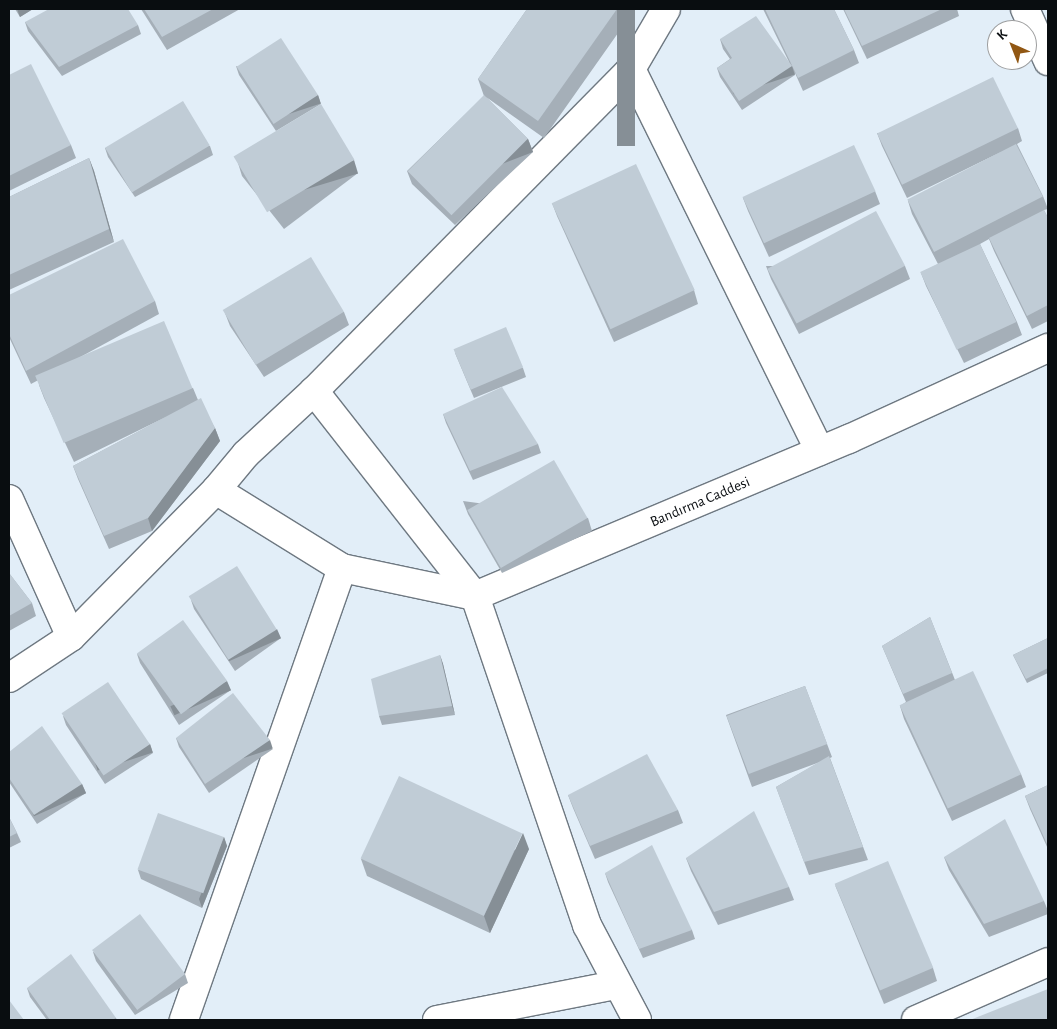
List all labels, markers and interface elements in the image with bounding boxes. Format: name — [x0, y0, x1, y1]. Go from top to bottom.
north arrow — [987, 20, 1037, 70]
text: K — [994, 27, 1010, 43]
street label: Bandırma Caddesi — [647, 473, 753, 531]

